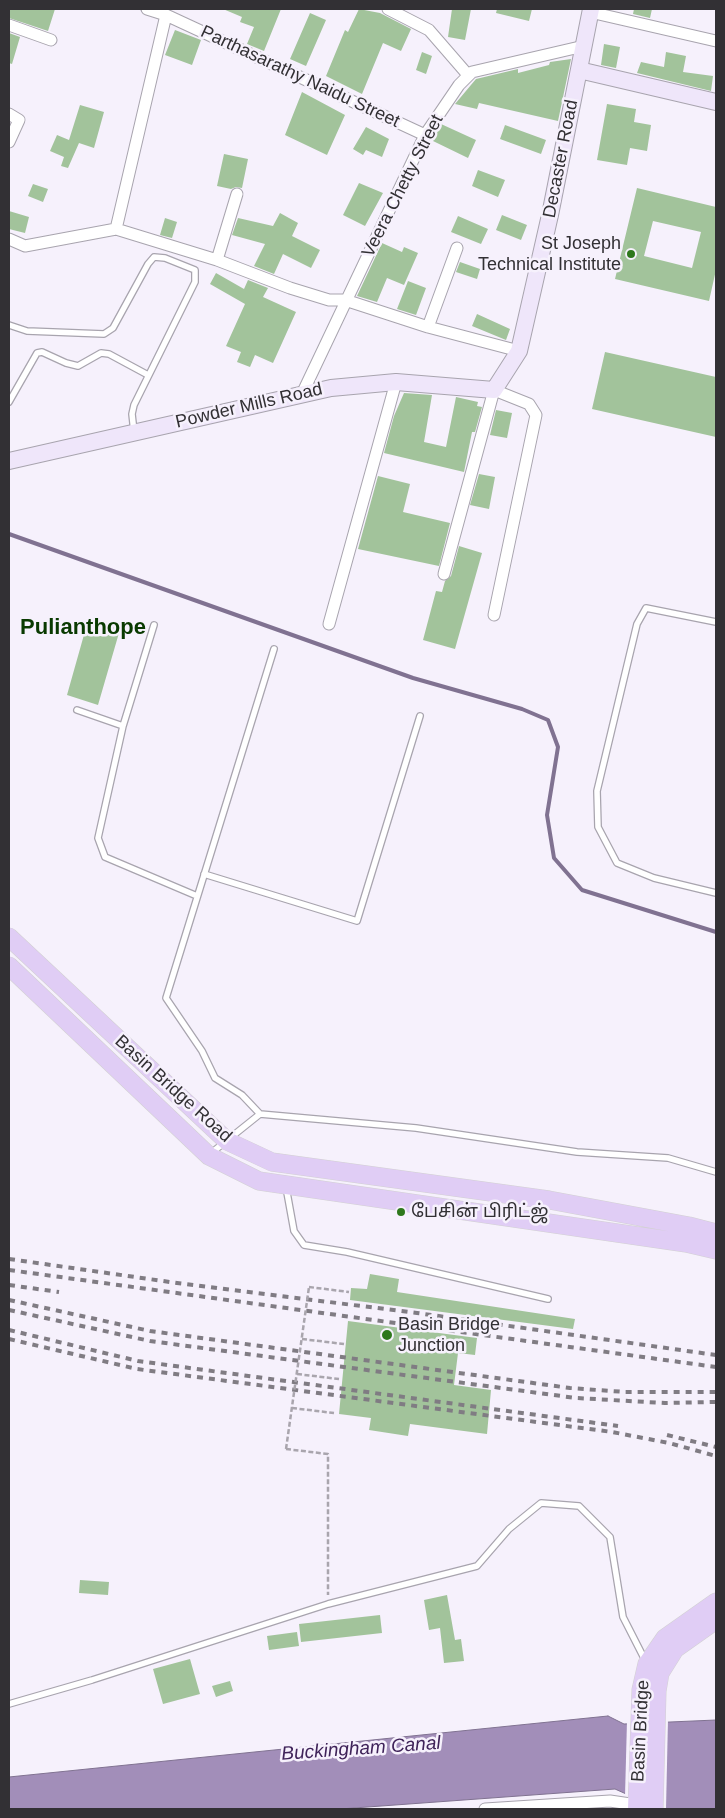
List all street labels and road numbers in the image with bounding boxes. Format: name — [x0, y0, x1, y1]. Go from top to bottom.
street label: Parthasarathy Naidu Street — [197, 21, 403, 133]
street label: Decaster Road — [539, 98, 583, 220]
street label: Veera Chetty Street — [358, 111, 448, 261]
street label: Powder Mills Road — [173, 379, 325, 433]
street label: Basin Bridge Road — [110, 1031, 236, 1147]
street label: Basin Bridge — [628, 1679, 654, 1783]

